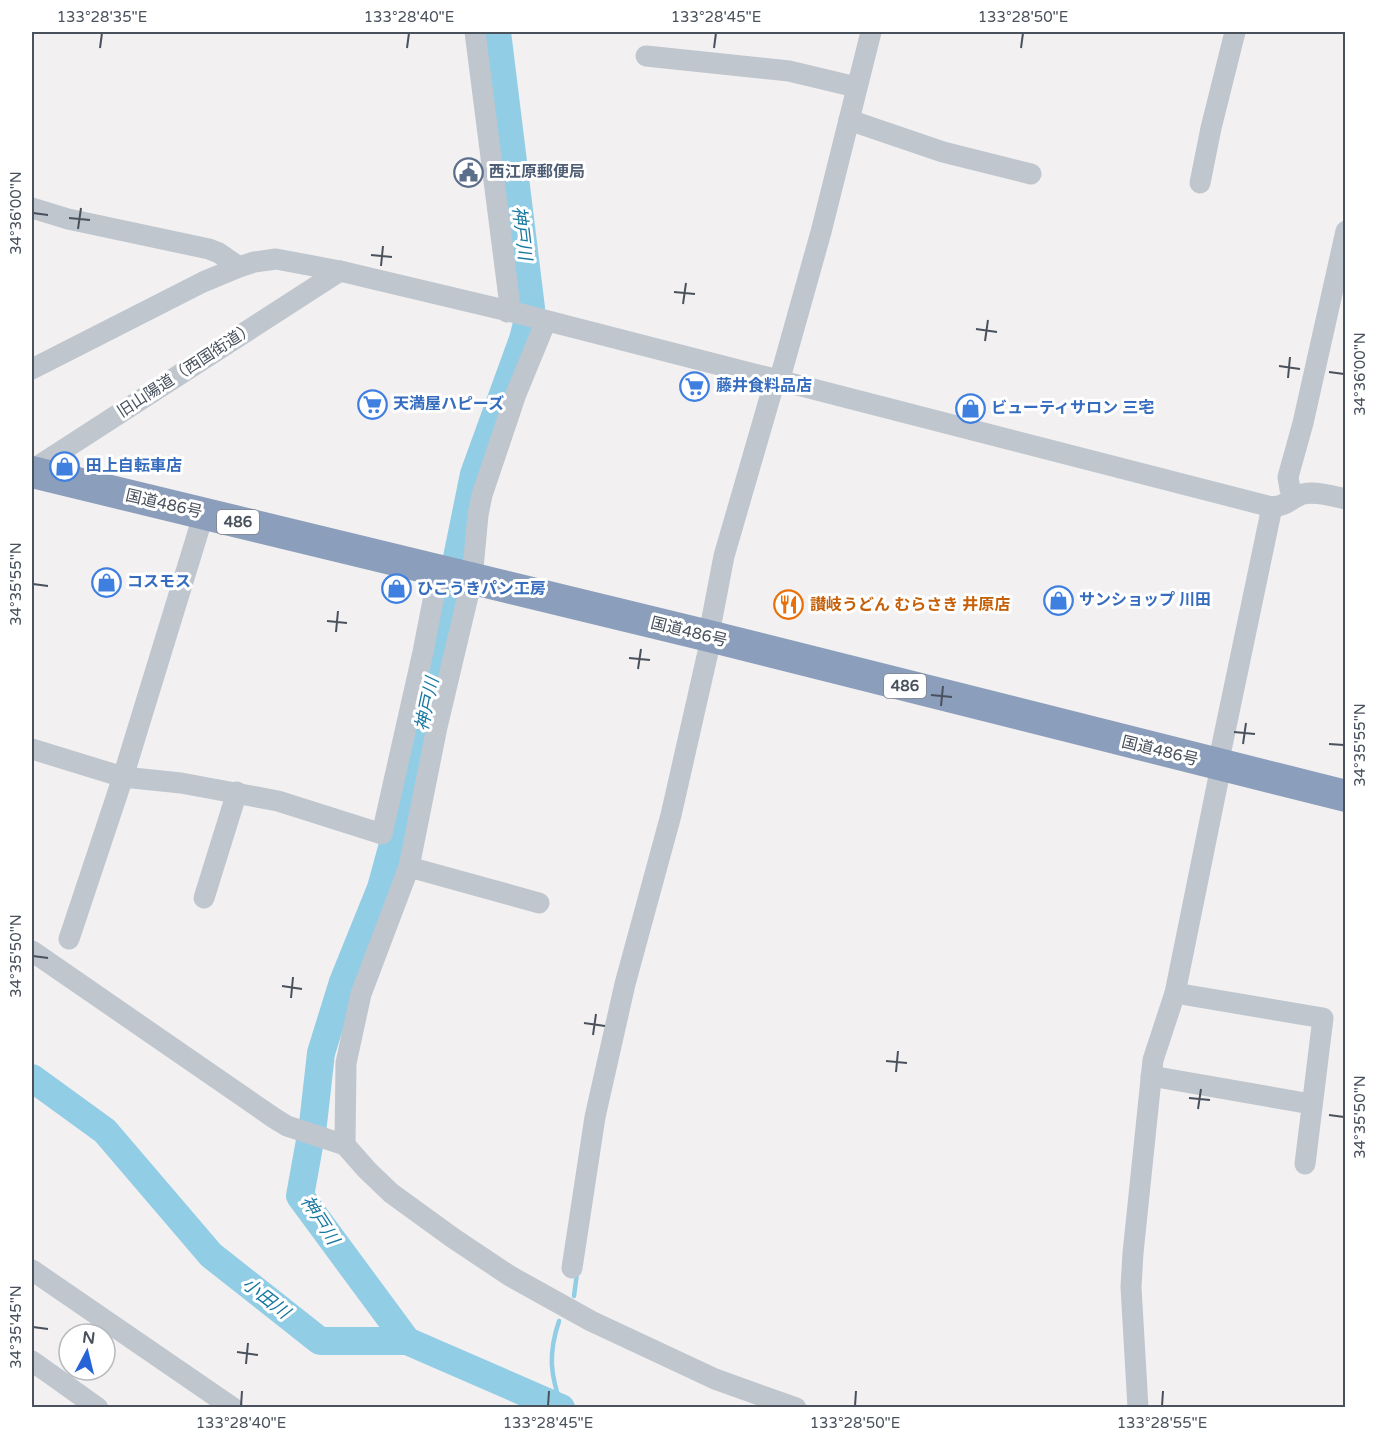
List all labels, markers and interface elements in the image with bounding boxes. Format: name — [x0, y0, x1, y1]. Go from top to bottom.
text: 133°28'35"E — [57, 8, 147, 26]
text: 133°28'40"E — [364, 8, 454, 26]
text: 133°28'45"E — [671, 8, 761, 26]
text: 133°28'50"E — [978, 8, 1068, 26]
public building icon: 西江原郵便局 — [452, 156, 484, 188]
place label: 西江原郵便局 — [489, 162, 585, 182]
text: 34°36'00"N — [7, 171, 25, 255]
water label: 神戸川 — [508, 205, 536, 263]
street label: 旧山陽道（西国街道） — [113, 318, 259, 422]
text: 34°36'00"N — [1351, 332, 1369, 416]
supermarket icon: 藤井食料品店 — [679, 370, 711, 402]
place label: 藤井食料品店 — [716, 376, 812, 396]
supermarket icon: 天満屋ハピーズ — [356, 388, 388, 420]
shop icon: ビューティサロン 三宅 — [954, 392, 986, 424]
place label: 天満屋ハピーズ — [393, 394, 504, 414]
place label: ビューティサロン 三宅 — [991, 398, 1154, 418]
shop icon: 田上自転車店 — [49, 450, 81, 482]
place label: 田上自転車店 — [86, 456, 182, 476]
street label: 国道486号 — [124, 485, 204, 523]
road number: 486 — [217, 510, 259, 534]
text: 34°35'55"N — [7, 542, 25, 626]
shop icon: コスモス — [90, 566, 122, 598]
place label: コスモス — [127, 572, 191, 592]
shop icon: ひこうきパン工房 — [380, 573, 412, 605]
place label: ひこうきパン工房 — [417, 579, 546, 599]
shop icon: サンショップ 川田 — [1042, 584, 1074, 616]
restaurant icon: 讃岐うどん むらさき 井原店 — [773, 589, 805, 621]
place label: サンショップ 川田 — [1079, 590, 1211, 610]
place label: 讃岐うどん むらさき 井原店 — [810, 595, 1010, 615]
street label: 国道486号 — [649, 613, 729, 651]
water label: 神戸川 — [411, 673, 444, 733]
road number: 486 — [884, 674, 926, 698]
text: 34°35'55"N — [1351, 703, 1369, 787]
street label: 国道486号 — [1120, 732, 1200, 770]
text: 34°35'50"N — [7, 914, 25, 998]
text: 34°35'50"N — [1351, 1075, 1369, 1159]
water label: 神戸川 — [296, 1191, 345, 1250]
water label: 小田川 — [238, 1273, 296, 1325]
text: 34°35'45"N — [7, 1285, 25, 1369]
north arrow — [57, 1322, 117, 1382]
text: N — [81, 1327, 96, 1349]
text: 133°28'40"E — [196, 1414, 286, 1432]
text: 133°28'45"E — [503, 1414, 593, 1432]
text: 133°28'50"E — [810, 1414, 900, 1432]
text: 133°28'55"E — [1117, 1414, 1207, 1432]

